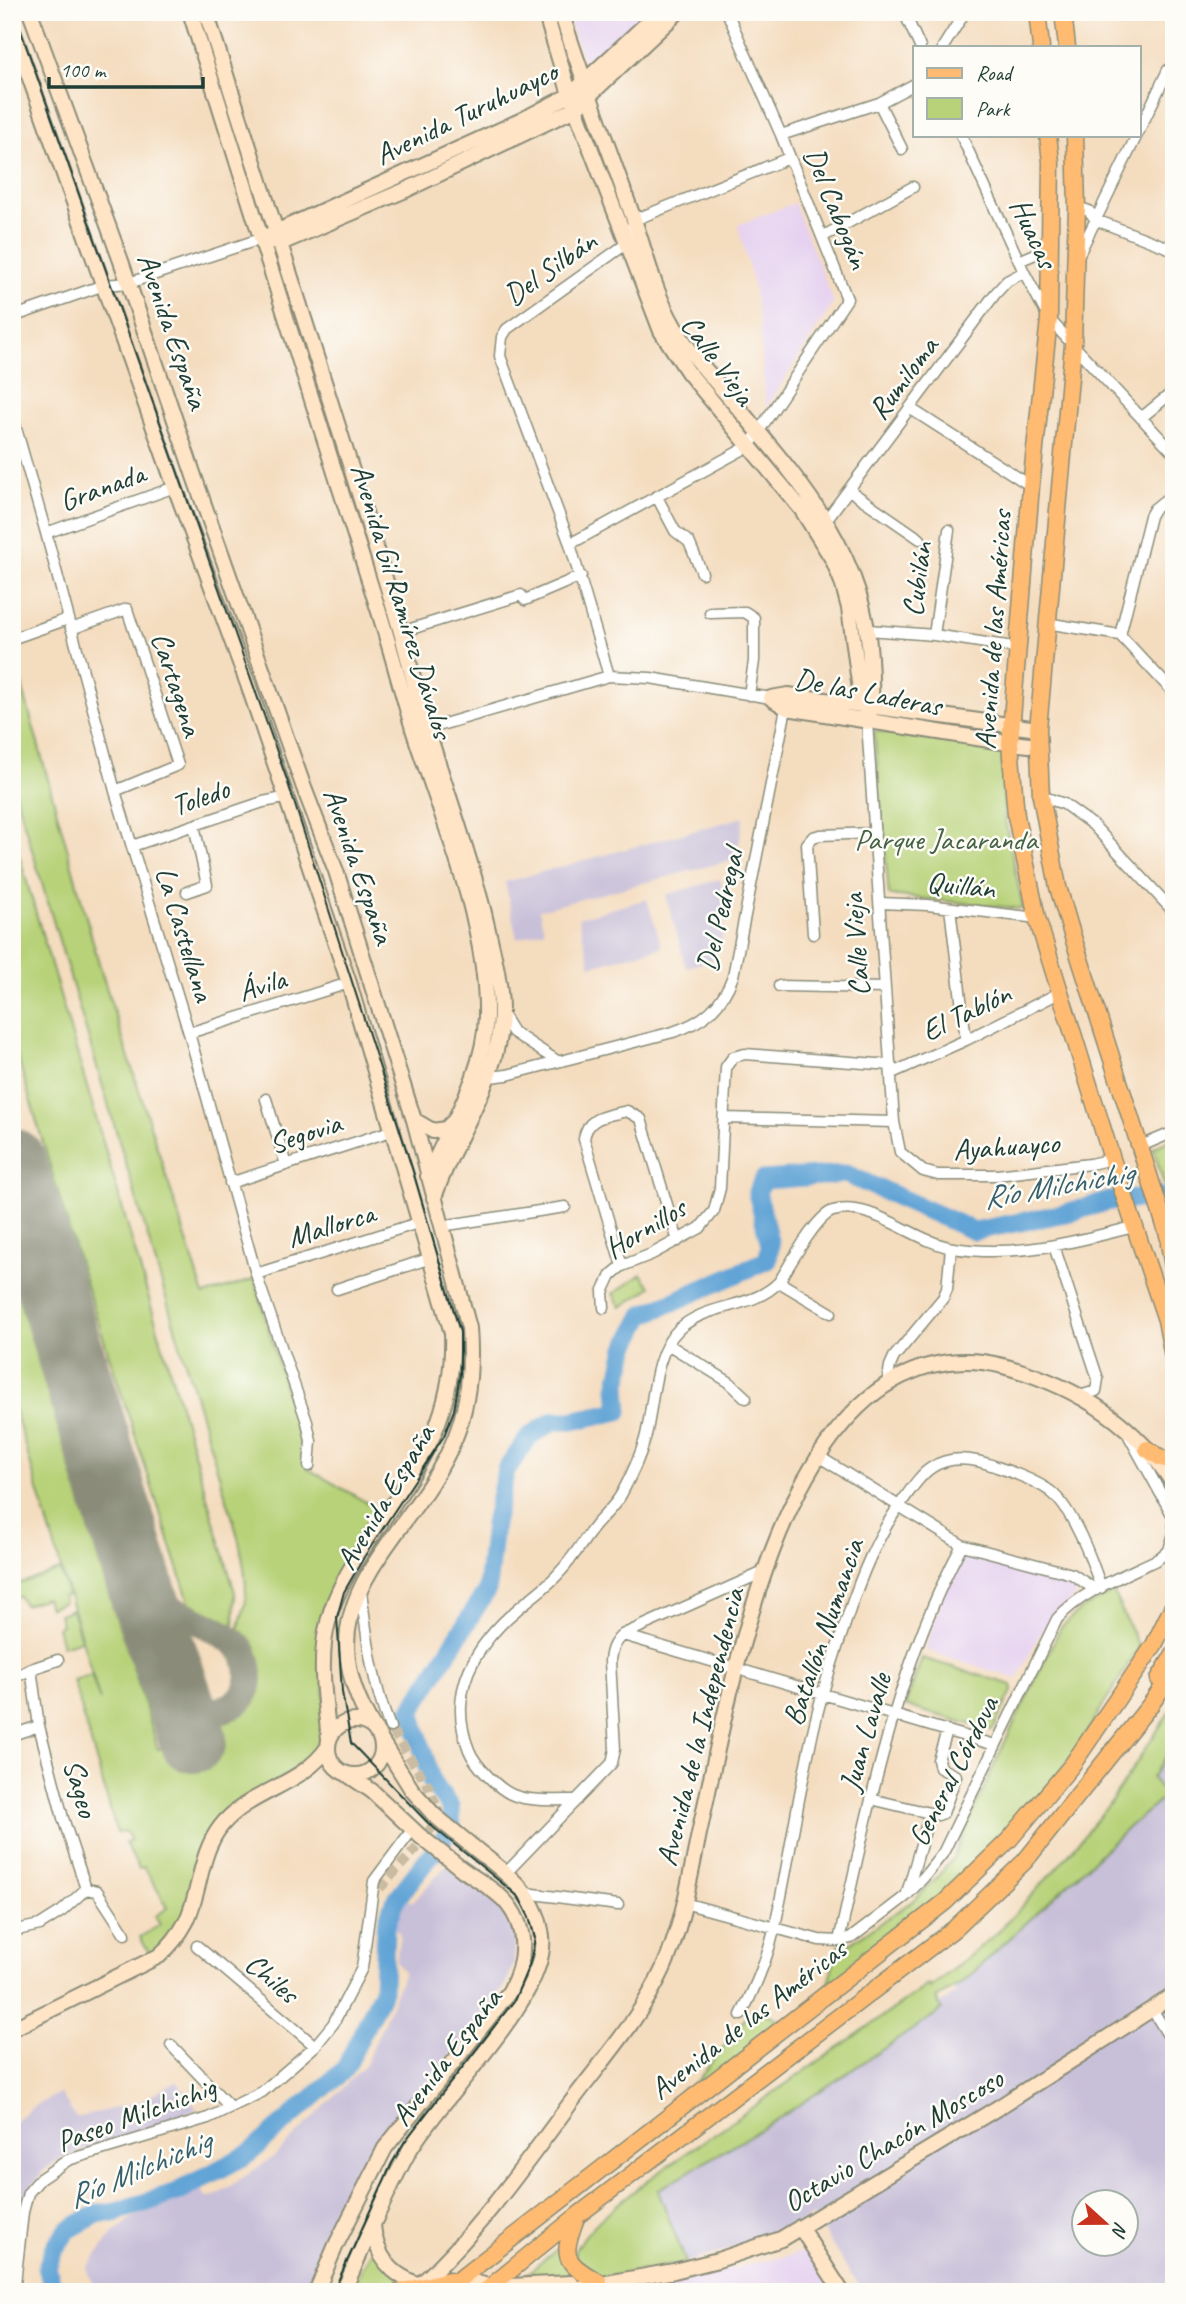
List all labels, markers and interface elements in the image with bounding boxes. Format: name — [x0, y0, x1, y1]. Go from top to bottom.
scale bar — [49, 46, 203, 90]
legend — [913, 46, 1140, 136]
street label: Avenida Turuhuayco — [369, 51, 567, 174]
text: 100 m — [60, 57, 107, 83]
text: Road — [976, 60, 1015, 86]
text: Park — [976, 96, 1011, 122]
street label: Del Cabogán — [796, 142, 879, 276]
street label: Huacas — [1001, 192, 1068, 277]
street label: Del Silbán — [496, 221, 605, 314]
street label: Avenida España — [129, 248, 218, 416]
street label: Calle Vieja — [672, 307, 765, 414]
street label: Rumiloma — [859, 327, 948, 427]
street label: Granada — [54, 453, 152, 520]
street label: Avenida Gil Ramírez Dávalos — [342, 459, 463, 746]
street label: Avenida de las Américas — [966, 507, 1020, 751]
street label: Cubilán — [893, 538, 941, 619]
street label: Cartagena — [142, 627, 212, 743]
street label: De las Laderas — [791, 659, 947, 725]
street label: Toledo — [166, 769, 235, 825]
street label: Avenida España — [315, 783, 404, 951]
park label: Parque Jacaranda — [855, 820, 1039, 858]
street label: Del Pedregal — [687, 840, 754, 975]
street label: La Castellana — [147, 862, 224, 1008]
street label: Quillán — [925, 863, 999, 908]
street label: Calle Vieja — [833, 891, 879, 998]
street label: Ávila — [233, 959, 292, 1010]
street label: El Tablón — [915, 974, 1018, 1050]
street label: Segovia — [264, 1103, 348, 1162]
street label: Ayahuayco — [952, 1123, 1062, 1169]
water label: Río Milchichig — [980, 1151, 1141, 1218]
street label: Hornillos — [597, 1188, 695, 1267]
street label: Mallorca — [283, 1193, 382, 1256]
street label: Avenida España — [327, 1416, 444, 1576]
street label: Batallón Numancia — [773, 1532, 873, 1730]
street label: Avenida de la Independencia — [647, 1582, 753, 1870]
street label: Juan Lavalle — [830, 1667, 900, 1797]
street label: General Córdova — [899, 1688, 1008, 1852]
street label: Sageo — [55, 1755, 108, 1823]
street label: Avenida de las Américas — [642, 1929, 856, 2108]
street label: Chiles — [237, 1945, 309, 2013]
street label: Avenida España — [382, 1979, 511, 2133]
street label: Octavio Chacón Moscoso — [776, 2059, 1011, 2221]
street label: Paseo Milchichig — [51, 2067, 222, 2160]
water label: Río Milchichig — [61, 2119, 221, 2217]
north arrow — [1070, 2188, 1140, 2258]
text: N — [1105, 2219, 1133, 2242]

